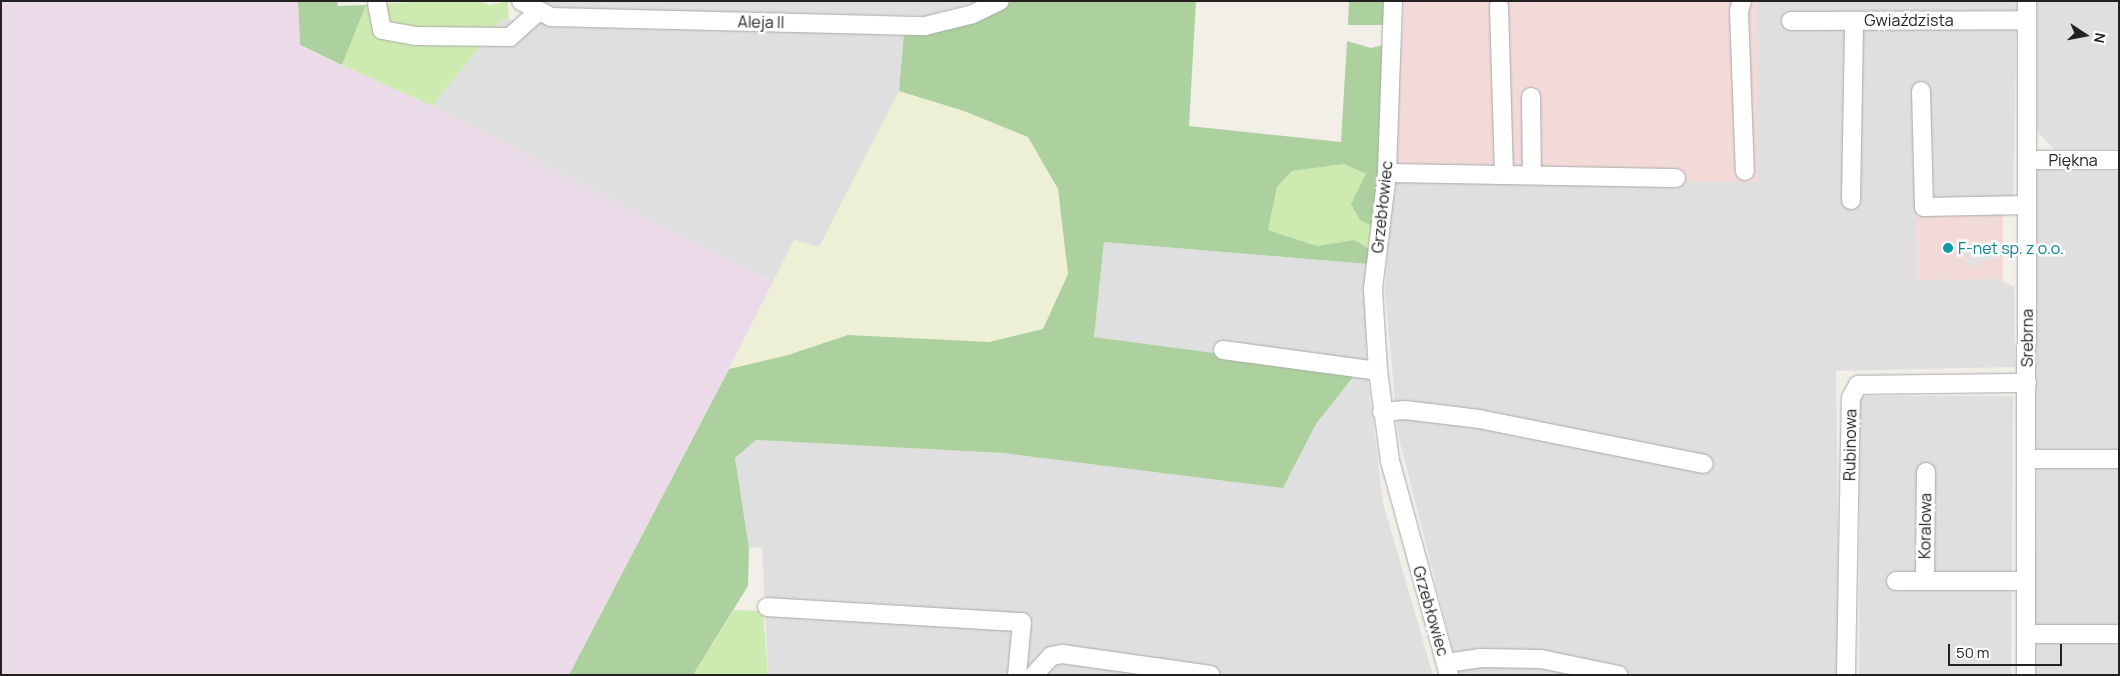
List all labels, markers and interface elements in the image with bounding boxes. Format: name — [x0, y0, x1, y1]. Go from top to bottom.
street label: Gwiaździsta — [1864, 10, 1954, 30]
north arrow — [2060, 10, 2110, 60]
street label: Aleja II — [737, 12, 785, 32]
text: N — [2090, 31, 2111, 45]
street label: Piękna — [2048, 150, 2098, 170]
street label: Grzebłowiec — [1368, 160, 1396, 254]
place label: F-net sp. z o.o. — [1958, 238, 2064, 258]
marker: F-net sp. z o.o. — [1942, 242, 1954, 254]
street label: Srebrna — [2017, 309, 2037, 367]
street label: Rubinowa — [1840, 409, 1860, 481]
street label: Koralowa — [1915, 493, 1935, 559]
street label: Grzebłowiec — [1409, 564, 1453, 658]
scale bar — [1950, 634, 2064, 666]
text: 50 m — [1956, 642, 1990, 663]

